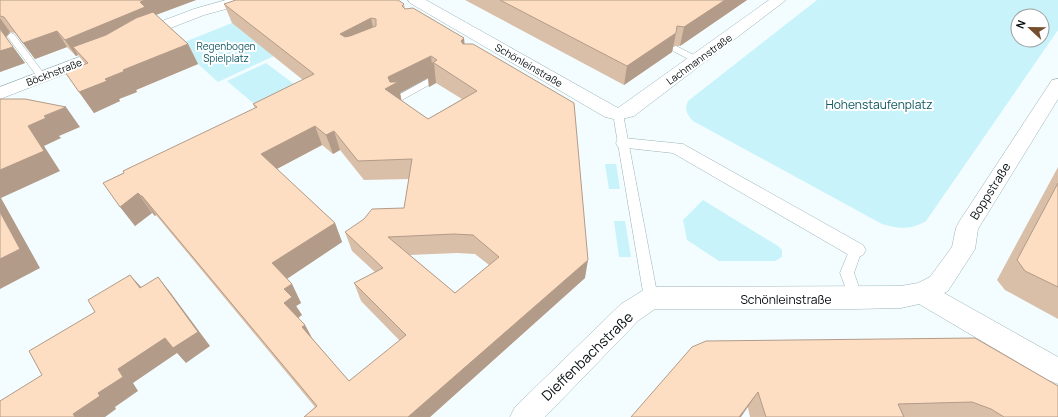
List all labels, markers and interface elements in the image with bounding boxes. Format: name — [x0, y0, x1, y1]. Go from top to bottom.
north arrow — [1010, 8, 1050, 48]
text: N — [1012, 18, 1029, 31]
street label: Lachmannstraße — [663, 30, 735, 88]
park label: Regenbogen Spielplatz — [196, 39, 256, 65]
street label: Schönleinstraße — [493, 40, 566, 90]
street label: Böckhstraße — [24, 55, 84, 89]
park label: Hohenstaufenplatz — [825, 96, 933, 113]
street label: Boppstraße — [966, 159, 1014, 223]
street label: Schönleinstraße — [740, 291, 832, 308]
street label: Dieffenbachstraße — [537, 307, 637, 405]

